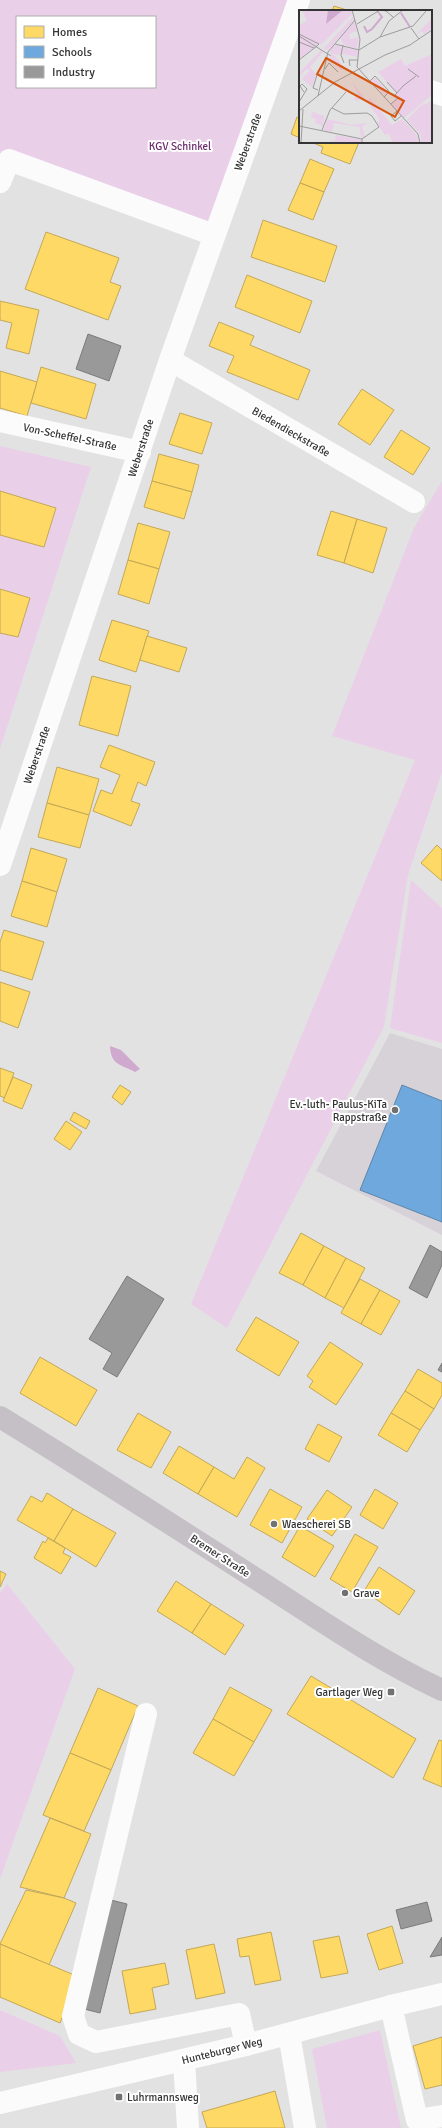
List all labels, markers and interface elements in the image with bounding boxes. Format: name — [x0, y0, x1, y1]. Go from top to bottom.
inset map — [299, 10, 432, 143]
legend — [16, 16, 156, 88]
text: Homes — [52, 25, 87, 40]
text: Schools — [52, 45, 92, 60]
text: Industry — [52, 65, 95, 80]
street label: Weberstraße — [232, 111, 264, 173]
park label: KGV Schinkel — [149, 140, 211, 153]
street label: Biedendieckstraße — [250, 404, 332, 460]
street label: Weberstraße — [125, 417, 157, 479]
street label: Von-Scheffel-Straße — [22, 421, 118, 453]
street label: Weberstraße — [21, 724, 53, 786]
place label: Ev.-luth- Paulus-KiTa Rappstraße — [289, 1098, 387, 1124]
marker: Ev.-luth- Paulus-KiTa Rappstraße — [390, 1105, 400, 1115]
place label: Waescherei SB — [282, 1518, 351, 1531]
marker: Waescherei SB — [269, 1519, 279, 1529]
street label: Bremer Straße — [188, 1532, 252, 1580]
place label: Grave — [353, 1587, 380, 1600]
marker: Grave — [340, 1588, 350, 1598]
place label: Gartlager Weg — [315, 1686, 383, 1699]
marker: Gartlager Weg — [386, 1687, 396, 1697]
street label: Hunteburger Weg — [180, 2035, 264, 2067]
place label: Luhrmannsweg — [127, 2091, 199, 2104]
marker: Luhrmannsweg — [114, 2092, 124, 2102]

